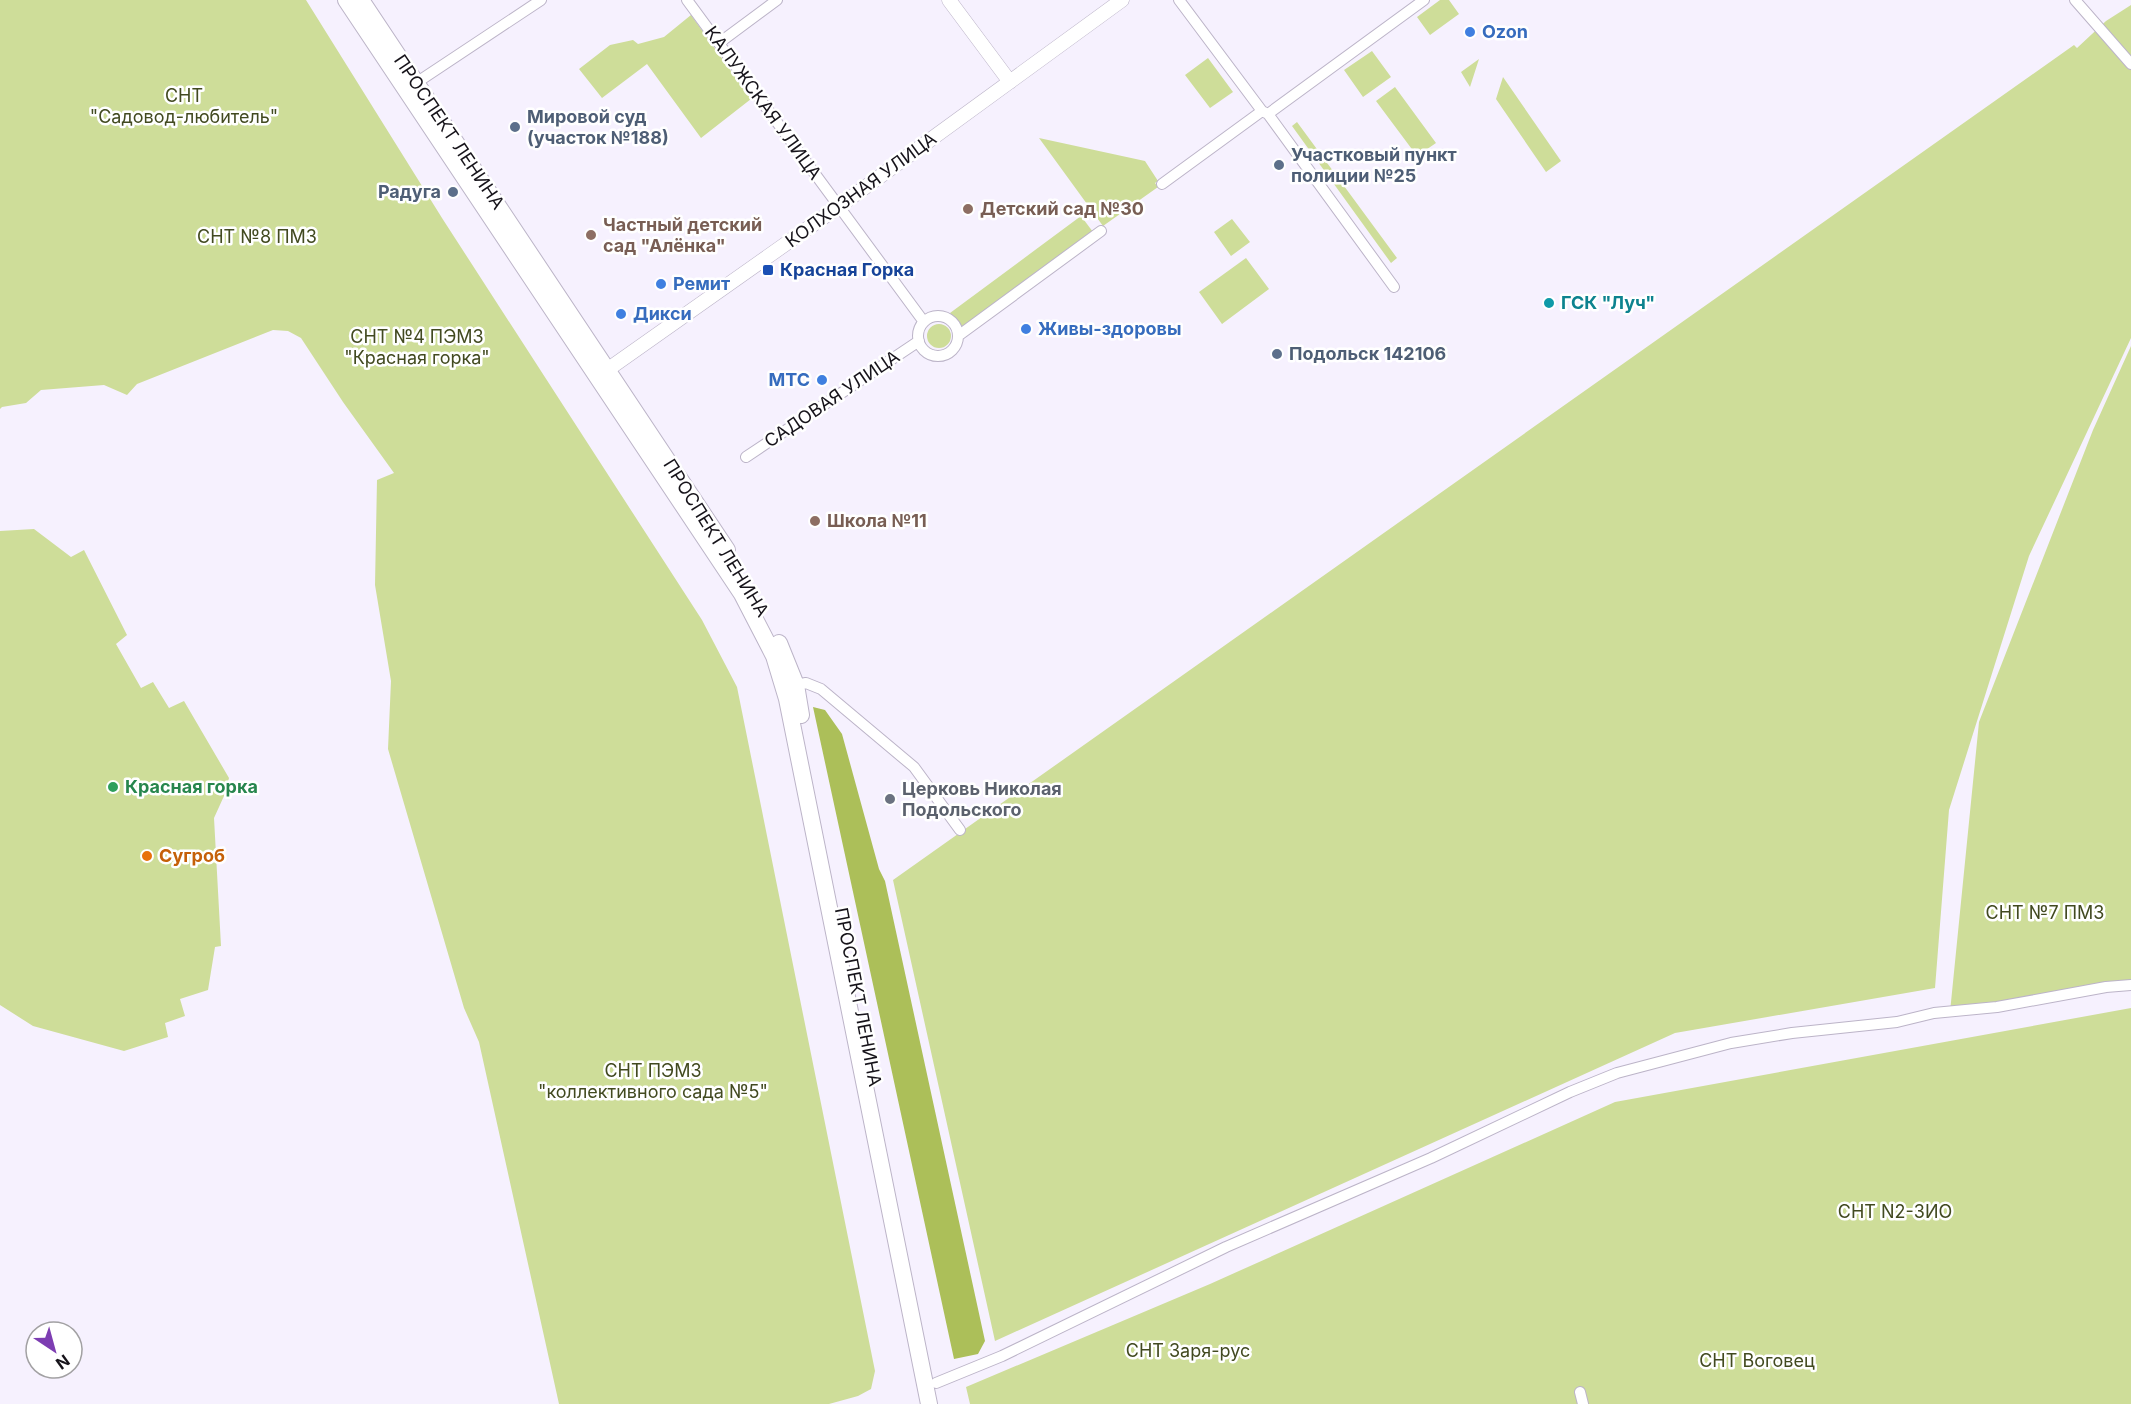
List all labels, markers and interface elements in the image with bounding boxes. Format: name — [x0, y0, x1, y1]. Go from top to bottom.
place label: Ozon — [1482, 21, 1528, 42]
street label: КАЛУЖСКАЯ УЛИЦА — [701, 22, 826, 183]
marker: Ozon — [1463, 25, 1477, 39]
street label: ПРОСПЕКТ ЛЕНИНА — [390, 50, 509, 213]
park label: СНТ "Садовод-любитель" — [90, 85, 278, 127]
place label: Мировой суд (участок №188) — [527, 106, 669, 148]
marker: Мировой суд (участок №188) — [508, 120, 522, 134]
street label: КОЛХОЗНАЯ УЛИЦА — [781, 128, 940, 251]
place label: Участковый пункт полиции №25 — [1291, 144, 1457, 186]
marker: Участковый пункт полиции №25 — [1272, 158, 1286, 172]
place label: Радуга — [378, 181, 441, 202]
marker: Радуга — [446, 185, 460, 199]
place label: Детский сад №30 — [980, 198, 1144, 219]
marker: Детский сад №30 — [961, 202, 975, 216]
place label: Частный детский сад "Алёнка" — [603, 214, 762, 256]
park label: СНТ №8 ПМЗ — [197, 226, 317, 247]
marker: Частный детский сад "Алёнка" — [584, 228, 598, 242]
place label: Красная Горка — [780, 259, 914, 280]
marker: Красная Горка — [761, 263, 775, 277]
place label: Ремит — [673, 273, 730, 294]
marker: Ремит — [654, 277, 668, 291]
place label: ГСК "Луч" — [1561, 292, 1655, 313]
marker: ГСК "Луч" — [1542, 296, 1556, 310]
place label: Дикси — [633, 303, 692, 324]
marker: Дикси — [614, 307, 628, 321]
place label: Живы-здоровы — [1038, 318, 1181, 339]
marker: Живы-здоровы — [1019, 322, 1033, 336]
park label: СНТ №4 ПЭМЗ "Красная горка" — [344, 326, 490, 368]
place label: Подольск 142106 — [1289, 343, 1446, 364]
street label: САДОВАЯ УЛИЦА — [760, 346, 903, 452]
marker: Подольск 142106 — [1270, 347, 1284, 361]
place label: МТС — [768, 369, 810, 390]
marker: МТС — [815, 373, 829, 387]
street label: ПРОСПЕКТ ЛЕНИНА — [659, 455, 773, 620]
place label: Школа №11 — [827, 510, 927, 531]
marker: Школа №11 — [808, 514, 822, 528]
place label: Красная горка — [125, 776, 258, 797]
place label: Церковь Николая Подольского — [902, 778, 1062, 820]
marker: Красная горка — [106, 780, 120, 794]
marker: Церковь Николая Подольского — [883, 792, 897, 806]
place label: Сугроб — [159, 845, 225, 866]
marker: Сугроб — [140, 849, 154, 863]
park label: СНТ №7 ПМЗ — [1986, 902, 2104, 923]
street label: ПРОСПЕКТ ЛЕНИНА — [831, 906, 886, 1088]
park label: СНТ ПЭМЗ "коллективного сада №5" — [538, 1060, 768, 1102]
park label: СНТ N2-ЗИО — [1838, 1201, 1952, 1222]
north arrow — [24, 1320, 84, 1380]
park label: СНТ Заря-рус — [1126, 1340, 1250, 1361]
text: N — [52, 1350, 74, 1374]
park label: СНТ Воговец — [1699, 1350, 1815, 1371]

